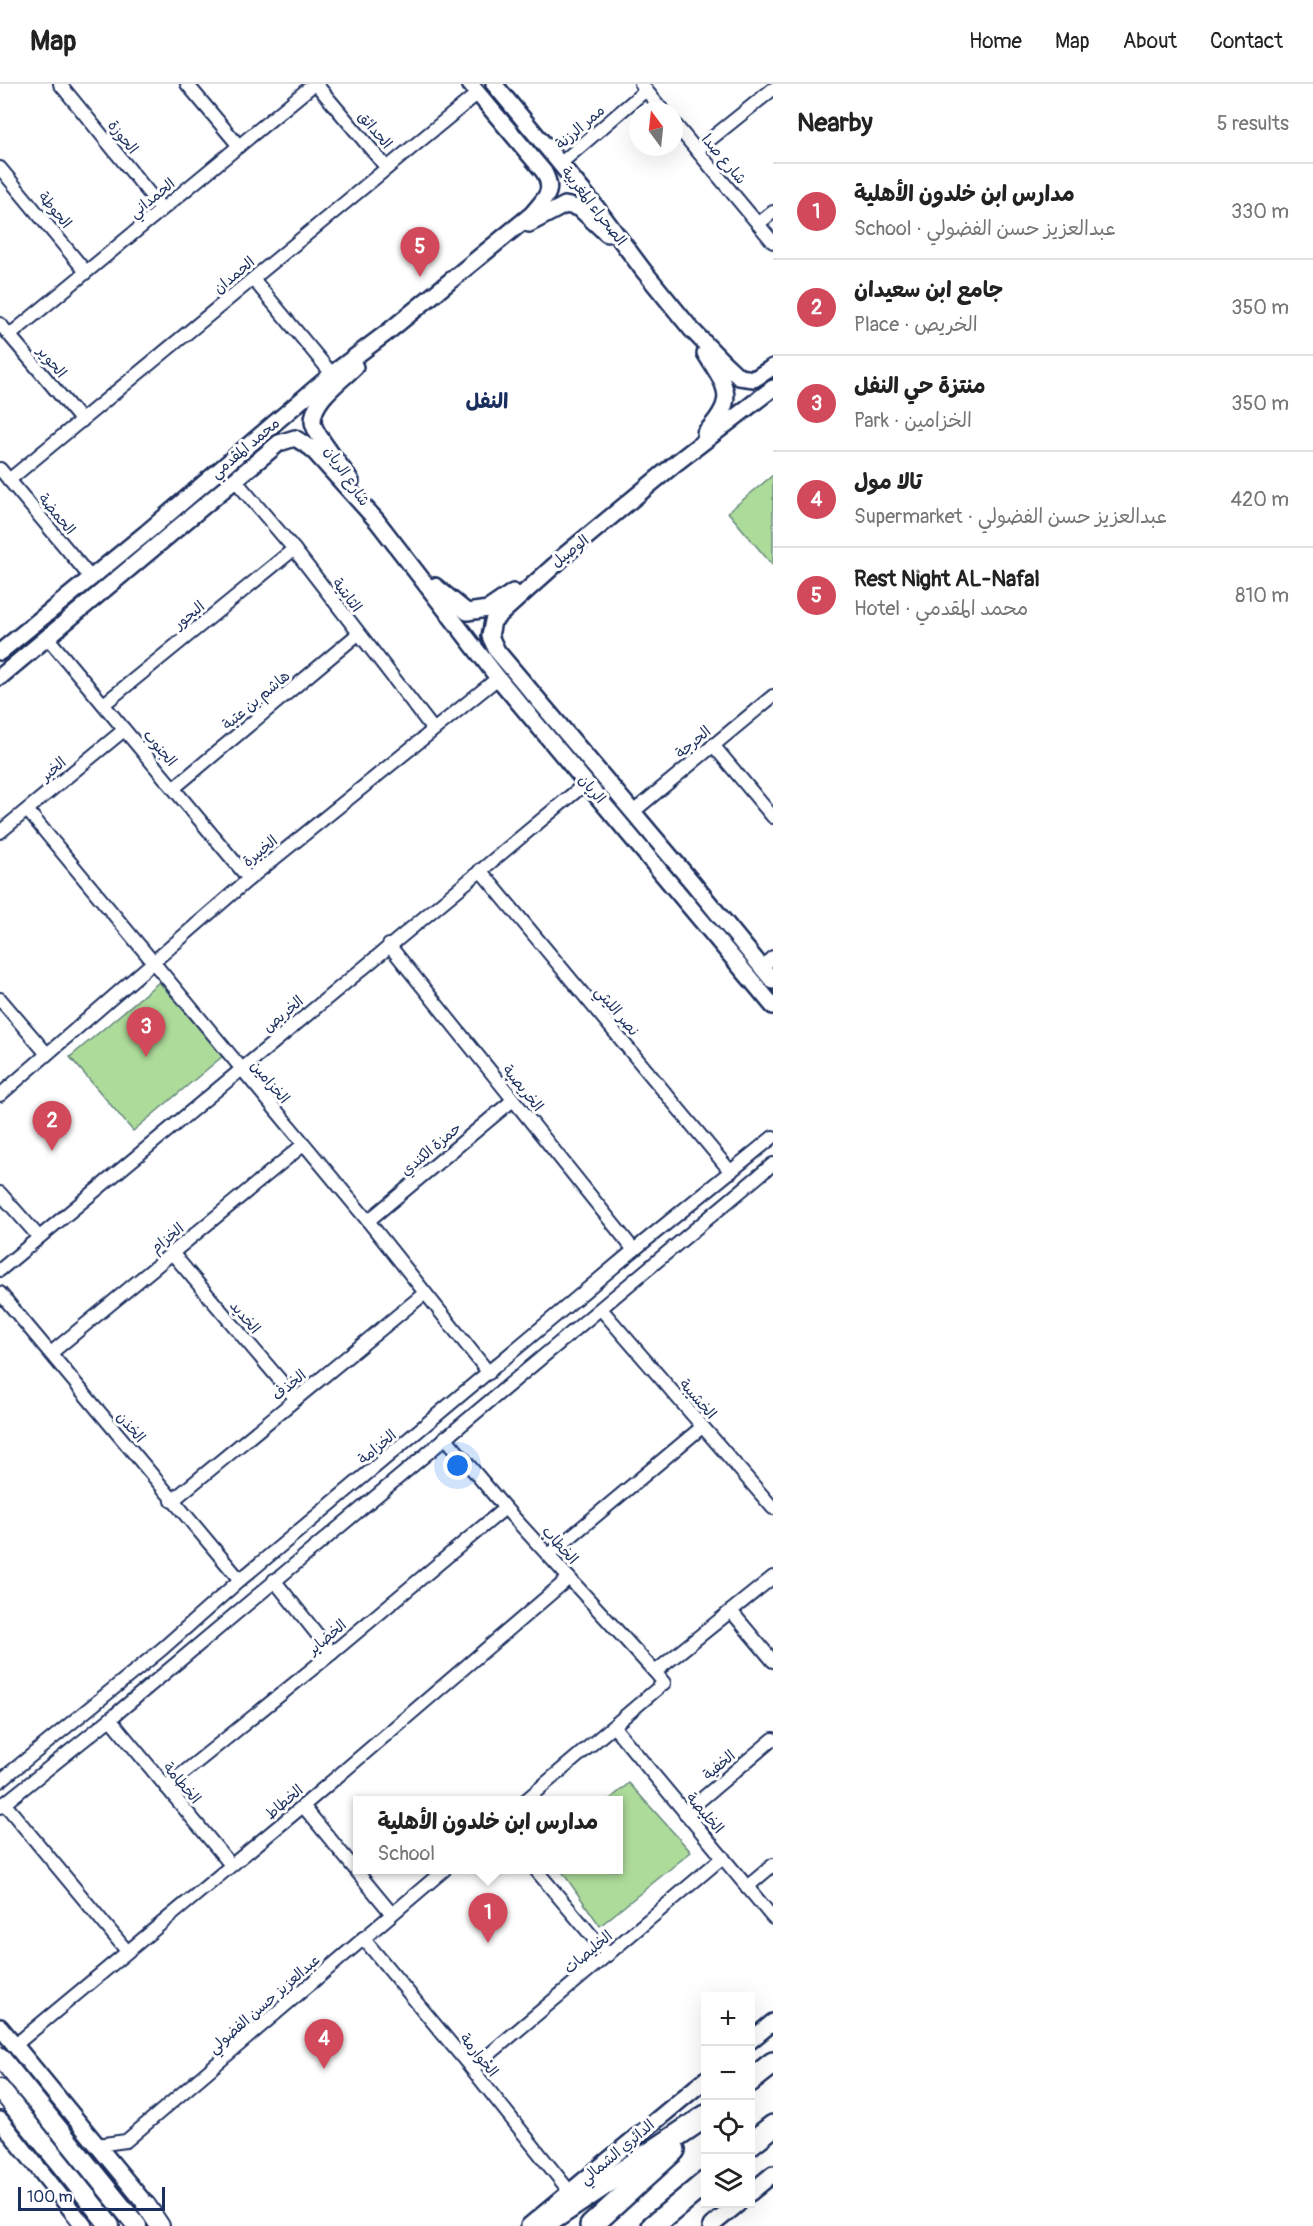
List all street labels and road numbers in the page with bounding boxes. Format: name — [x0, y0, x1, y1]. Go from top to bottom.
street label: ممر الرزنة — [552, 101, 609, 154]
street label: الحدائق — [353, 107, 396, 153]
street label: الحوزة — [103, 117, 142, 158]
street label: شارع صدا — [697, 130, 750, 188]
street label: الصحراء المغربية — [557, 163, 630, 250]
street label: الحمداني — [126, 174, 181, 225]
street label: الحوطة — [34, 188, 75, 233]
street label: الحمدان — [210, 253, 259, 298]
street label: الحوير — [32, 341, 70, 382]
street label: محمد المقدمي — [207, 414, 286, 485]
street label: شارع الريان — [320, 443, 373, 510]
street label: الحمضة — [34, 490, 79, 539]
street label: الوصيل — [548, 531, 593, 572]
street label: الثابتية — [328, 574, 366, 616]
street label: البحور — [169, 597, 209, 634]
street label: هاشم بن عتبة — [219, 667, 295, 736]
street label: الحرجة — [672, 722, 715, 763]
street label: الجنوب — [139, 726, 181, 771]
street label: الخبر — [36, 753, 70, 786]
street label: الريان — [574, 771, 609, 808]
street label: الخبيرة — [239, 831, 282, 871]
street label: نصر الليثي — [588, 983, 643, 1042]
street label: الخريص — [259, 992, 308, 1037]
street label: الخزامين — [246, 1057, 293, 1108]
street label: الخريصية — [498, 1061, 547, 1115]
street label: حمزة الكندي — [397, 1119, 466, 1181]
street label: الخزام — [147, 1219, 189, 1259]
street label: الخديد — [225, 1297, 264, 1338]
street label: الخذف — [268, 1366, 310, 1405]
street label: الخشيبة — [675, 1375, 720, 1423]
street label: الخذن — [112, 1408, 149, 1447]
street label: الخزامة — [354, 1426, 400, 1469]
street label: الخطاب — [537, 1522, 582, 1568]
street label: الخضاير — [302, 1616, 351, 1660]
street label: الخفية — [699, 1746, 740, 1784]
street label: الخطامة — [159, 1759, 205, 1808]
street label: الخطاط — [261, 1781, 307, 1824]
street label: الخليصة — [682, 1789, 728, 1838]
street label: الخليصات — [560, 1927, 616, 1978]
street label: عبدالعزيز حسن الفضولي — [205, 1951, 326, 2060]
street label: الخوارمة — [455, 2030, 502, 2081]
street label: الدائري الشمالي — [576, 2116, 661, 2191]

